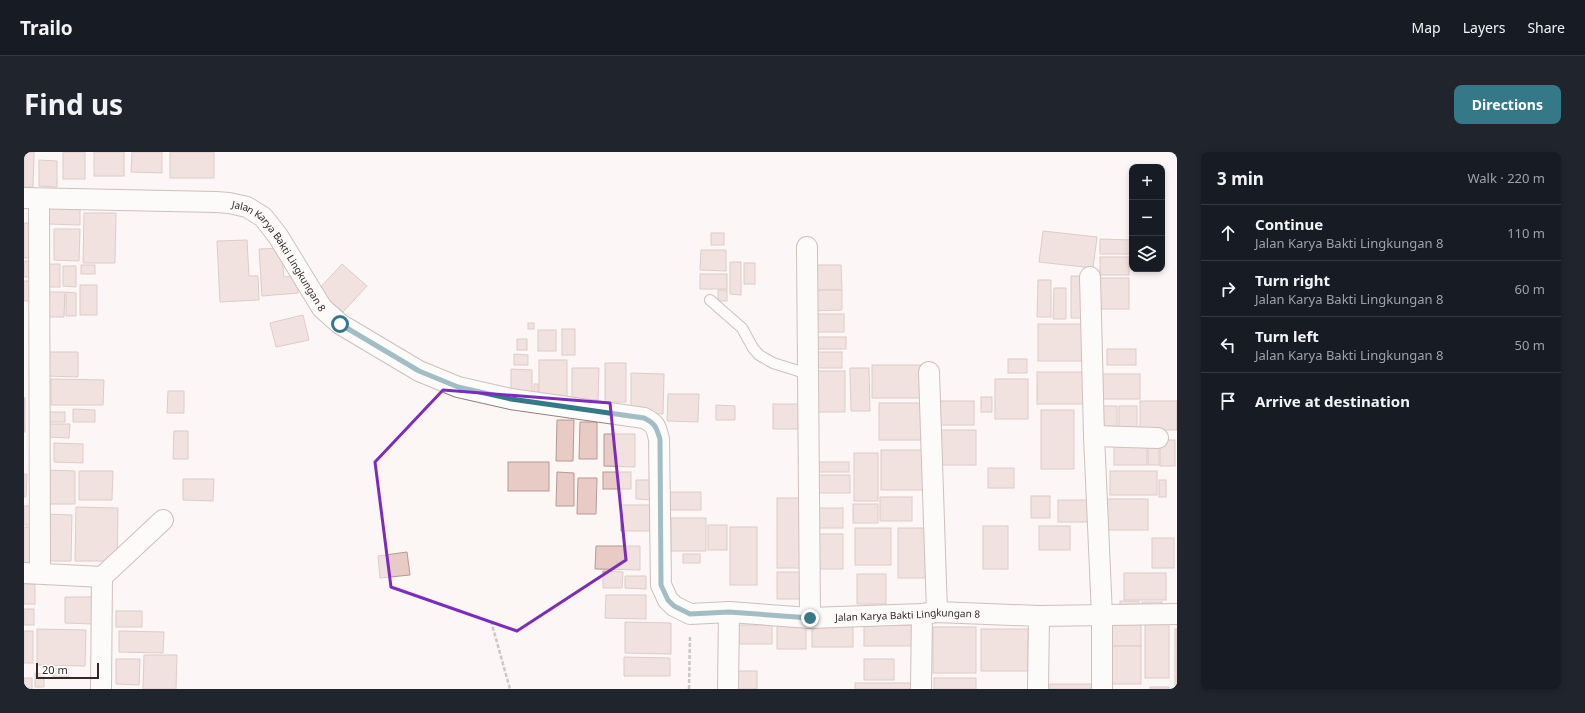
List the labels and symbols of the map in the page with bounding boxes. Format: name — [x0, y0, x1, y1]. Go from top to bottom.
street label: Jalan Karya Bakti Lingkungan 8 — [230, 197, 329, 314]
route start — [331, 315, 349, 333]
street label: Jalan Karya Bakti Lingkungan 8 — [834, 605, 981, 624]
route end — [801, 609, 819, 627]
scale bar — [36, 661, 99, 680]

